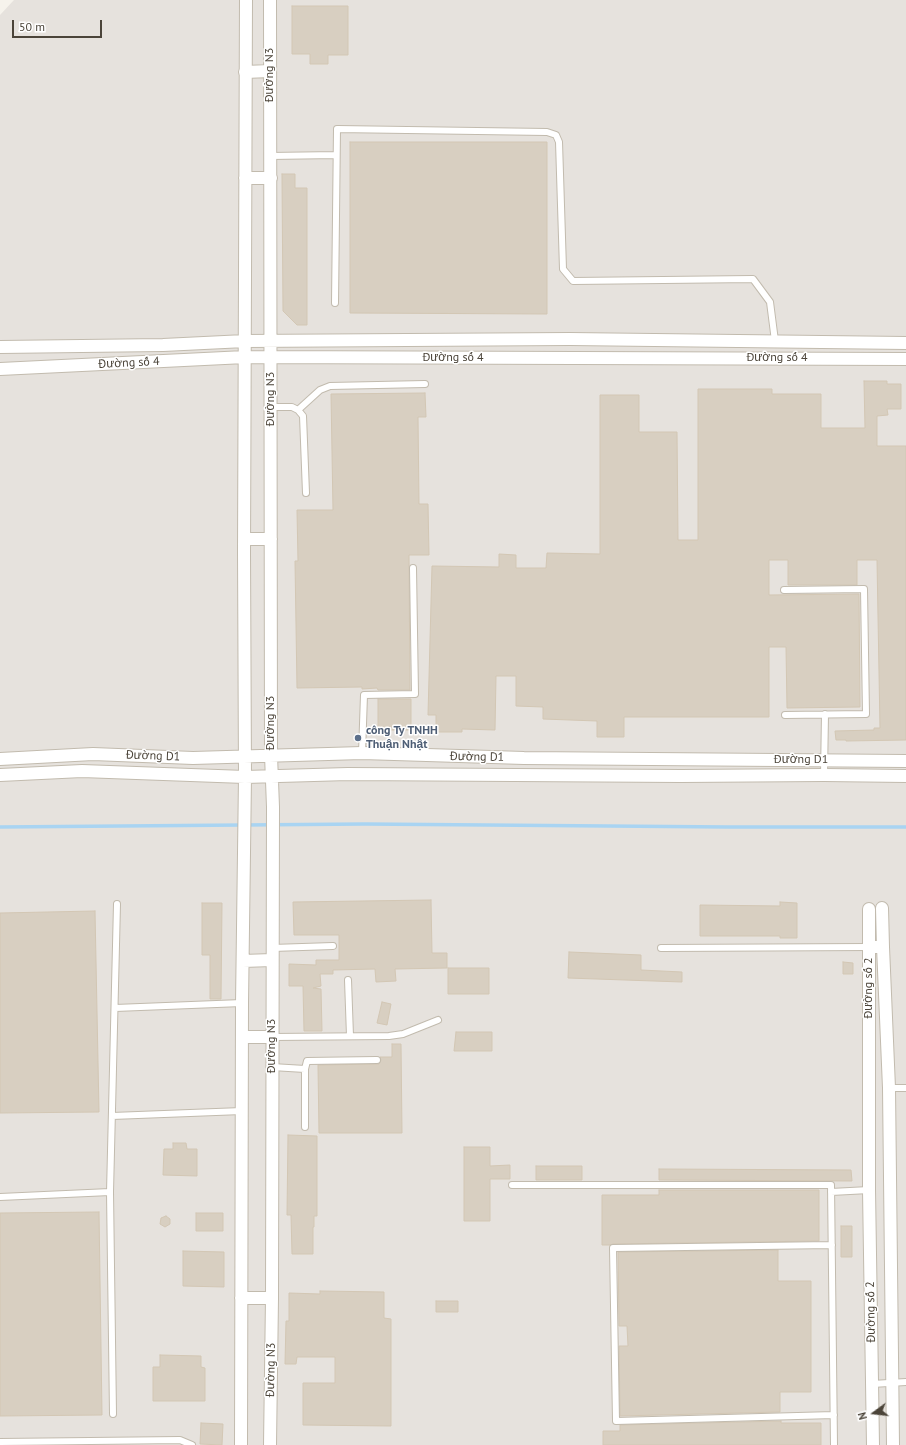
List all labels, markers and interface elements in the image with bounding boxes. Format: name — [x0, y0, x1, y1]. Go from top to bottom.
scale bar — [14, 12, 104, 38]
text: 50 m — [19, 19, 45, 34]
street label: Đường N3 — [263, 48, 277, 102]
street label: Đường số 4 — [422, 351, 484, 365]
street label: Đường số 4 — [746, 351, 808, 365]
street label: Đường số 4 — [98, 354, 160, 372]
street label: Đường N3 — [264, 372, 278, 426]
street label: Đường N3 — [264, 696, 278, 750]
place label: công Ty TNHH Thuận Nhật — [366, 724, 438, 752]
marker: công Ty TNHH Thuận Nhật — [353, 733, 363, 743]
street label: Đường D1 — [126, 748, 180, 764]
street label: Đường D1 — [450, 749, 504, 765]
street label: Đường D1 — [774, 753, 828, 767]
street label: Đường số 2 — [862, 957, 876, 1019]
street label: Đường N3 — [265, 1019, 279, 1073]
street label: Đường số 2 — [863, 1281, 879, 1343]
street label: Đường N3 — [263, 1343, 279, 1397]
north arrow — [854, 1393, 894, 1433]
text: N — [855, 1411, 870, 1421]

